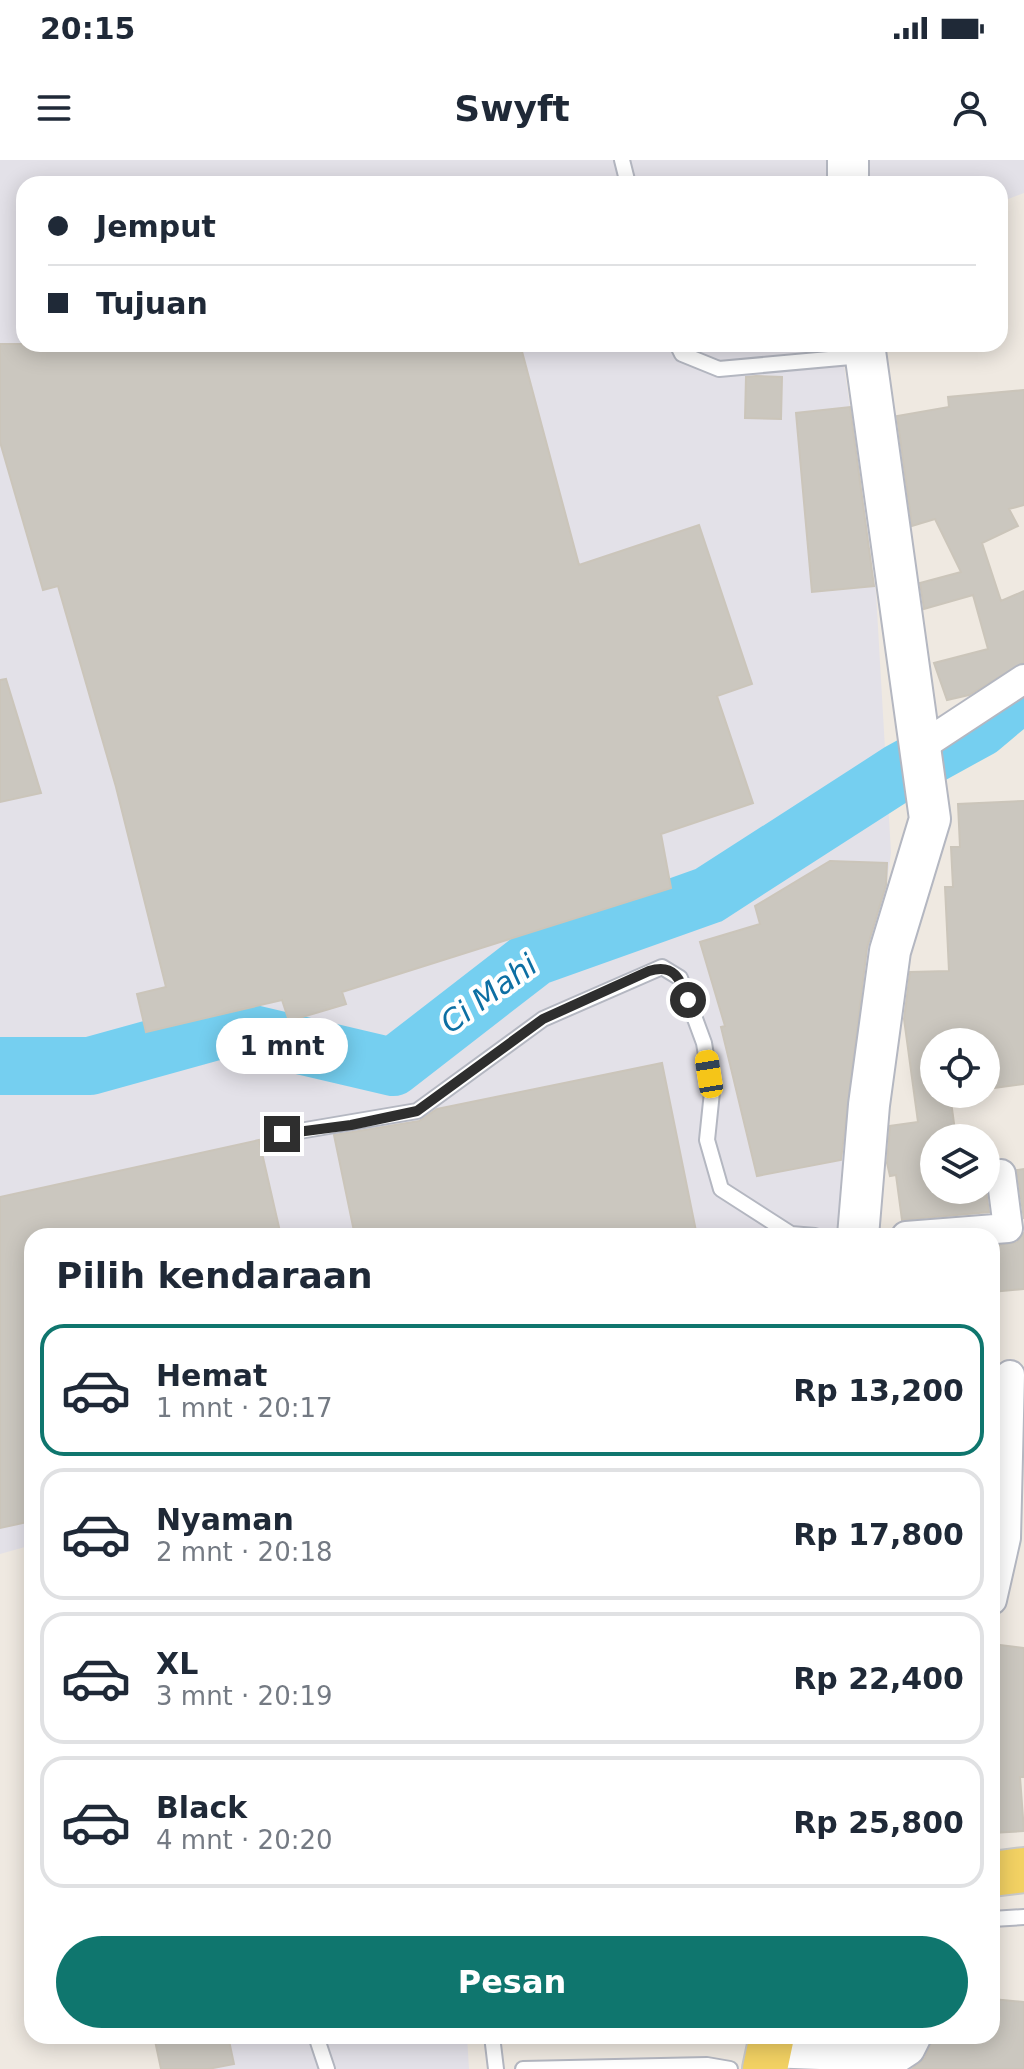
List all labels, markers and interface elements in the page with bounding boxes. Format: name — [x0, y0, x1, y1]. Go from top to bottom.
text: 20:15 — [40, 11, 136, 46]
icon: menu — [32, 86, 76, 130]
icon: person — [948, 86, 992, 130]
text: Swyft — [454, 88, 570, 129]
text: Jemput — [96, 209, 216, 244]
text: Tujuan — [96, 286, 208, 321]
water label: Ci Mahi — [434, 947, 544, 1040]
route start — [670, 982, 706, 1018]
callout: 1 mnt — [216, 1018, 348, 1074]
map controls — [920, 1028, 1000, 1204]
button: locate — [920, 1028, 1000, 1108]
text: 1 mnt — [239, 1031, 325, 1061]
car — [693, 1048, 725, 1100]
route end — [264, 1116, 300, 1152]
button: layers — [920, 1124, 1000, 1204]
text: Pilih kendaraan — [56, 1255, 373, 1296]
icon: car — [60, 1354, 132, 1426]
text: Hemat — [156, 1358, 267, 1393]
text: Rp 13,200 — [793, 1373, 964, 1408]
text: 1 mnt · 20:17 — [156, 1393, 333, 1423]
icon: car — [60, 1498, 132, 1570]
text: Nyaman — [156, 1502, 294, 1537]
text: Rp 17,800 — [793, 1517, 964, 1552]
text: 2 mnt · 20:18 — [156, 1537, 333, 1567]
icon: car — [60, 1642, 132, 1714]
text: XL — [156, 1646, 198, 1681]
text: Rp 22,400 — [793, 1661, 964, 1696]
text: 3 mnt · 20:19 — [156, 1681, 333, 1711]
icon: car — [60, 1786, 132, 1858]
text: Black — [156, 1790, 247, 1825]
text: Rp 25,800 — [793, 1805, 964, 1840]
text: 4 mnt · 20:20 — [156, 1825, 333, 1855]
button: Pesan — [56, 1936, 968, 2028]

